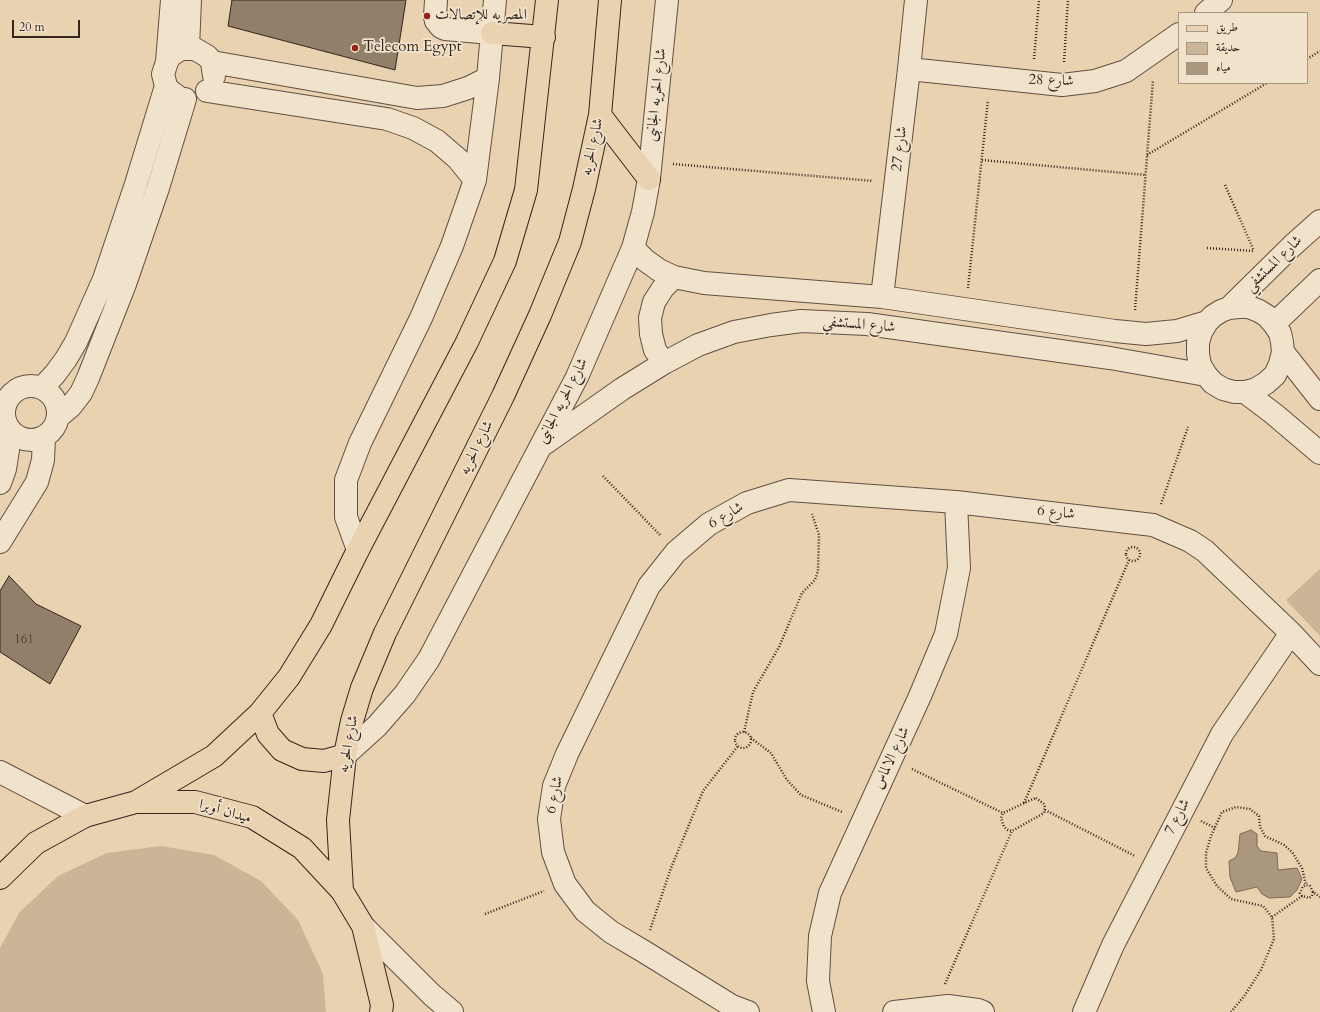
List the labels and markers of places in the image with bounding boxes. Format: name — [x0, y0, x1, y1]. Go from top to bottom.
place label: المصريه للإتصالات — [435, 7, 527, 25]
marker: المصريه للإتصالات — [422, 11, 432, 21]
place label: Telecom Egypt — [363, 39, 461, 57]
marker: Telecom Egypt — [350, 43, 360, 53]

